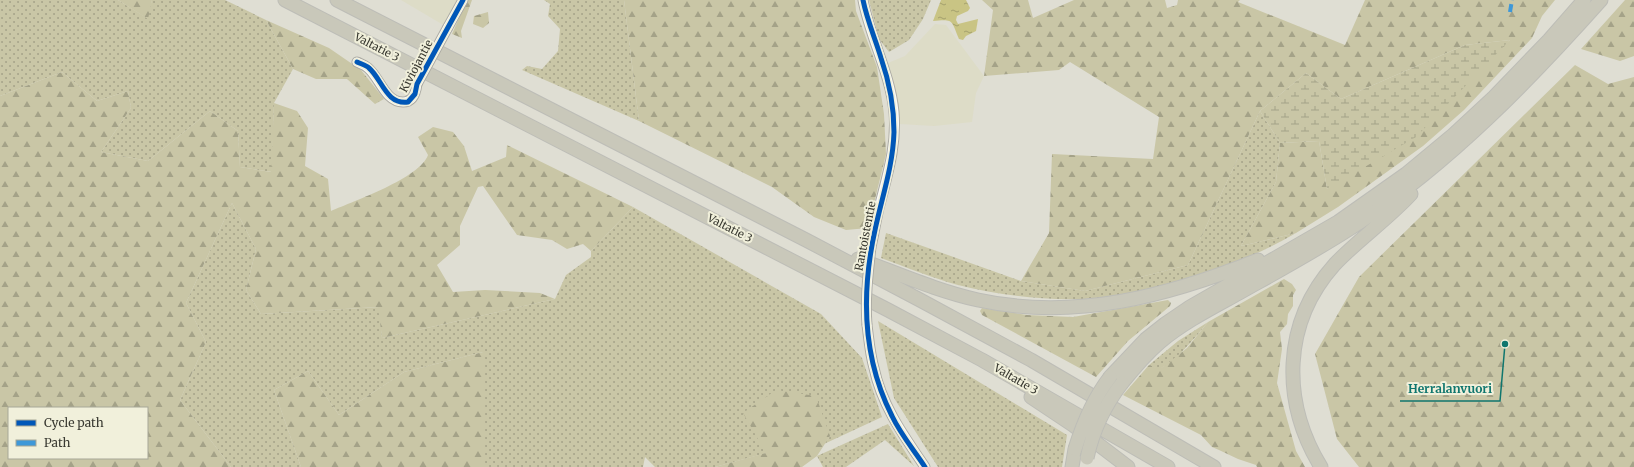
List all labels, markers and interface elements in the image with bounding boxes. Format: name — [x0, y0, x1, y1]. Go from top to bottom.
street label: Valtatie 3 — [351, 29, 402, 64]
street label: Kiviojantie — [396, 37, 436, 95]
street label: Rantoistentie — [851, 200, 879, 272]
street label: Valtatie 3 — [704, 210, 755, 245]
street label: Valtatie 3 — [991, 360, 1041, 397]
callout: Herralanvuori — [1400, 377, 1500, 401]
text: Herralanvuori — [1408, 381, 1492, 396]
legend — [8, 407, 148, 459]
text: Cycle path — [44, 415, 104, 430]
text: Path — [44, 435, 70, 450]

